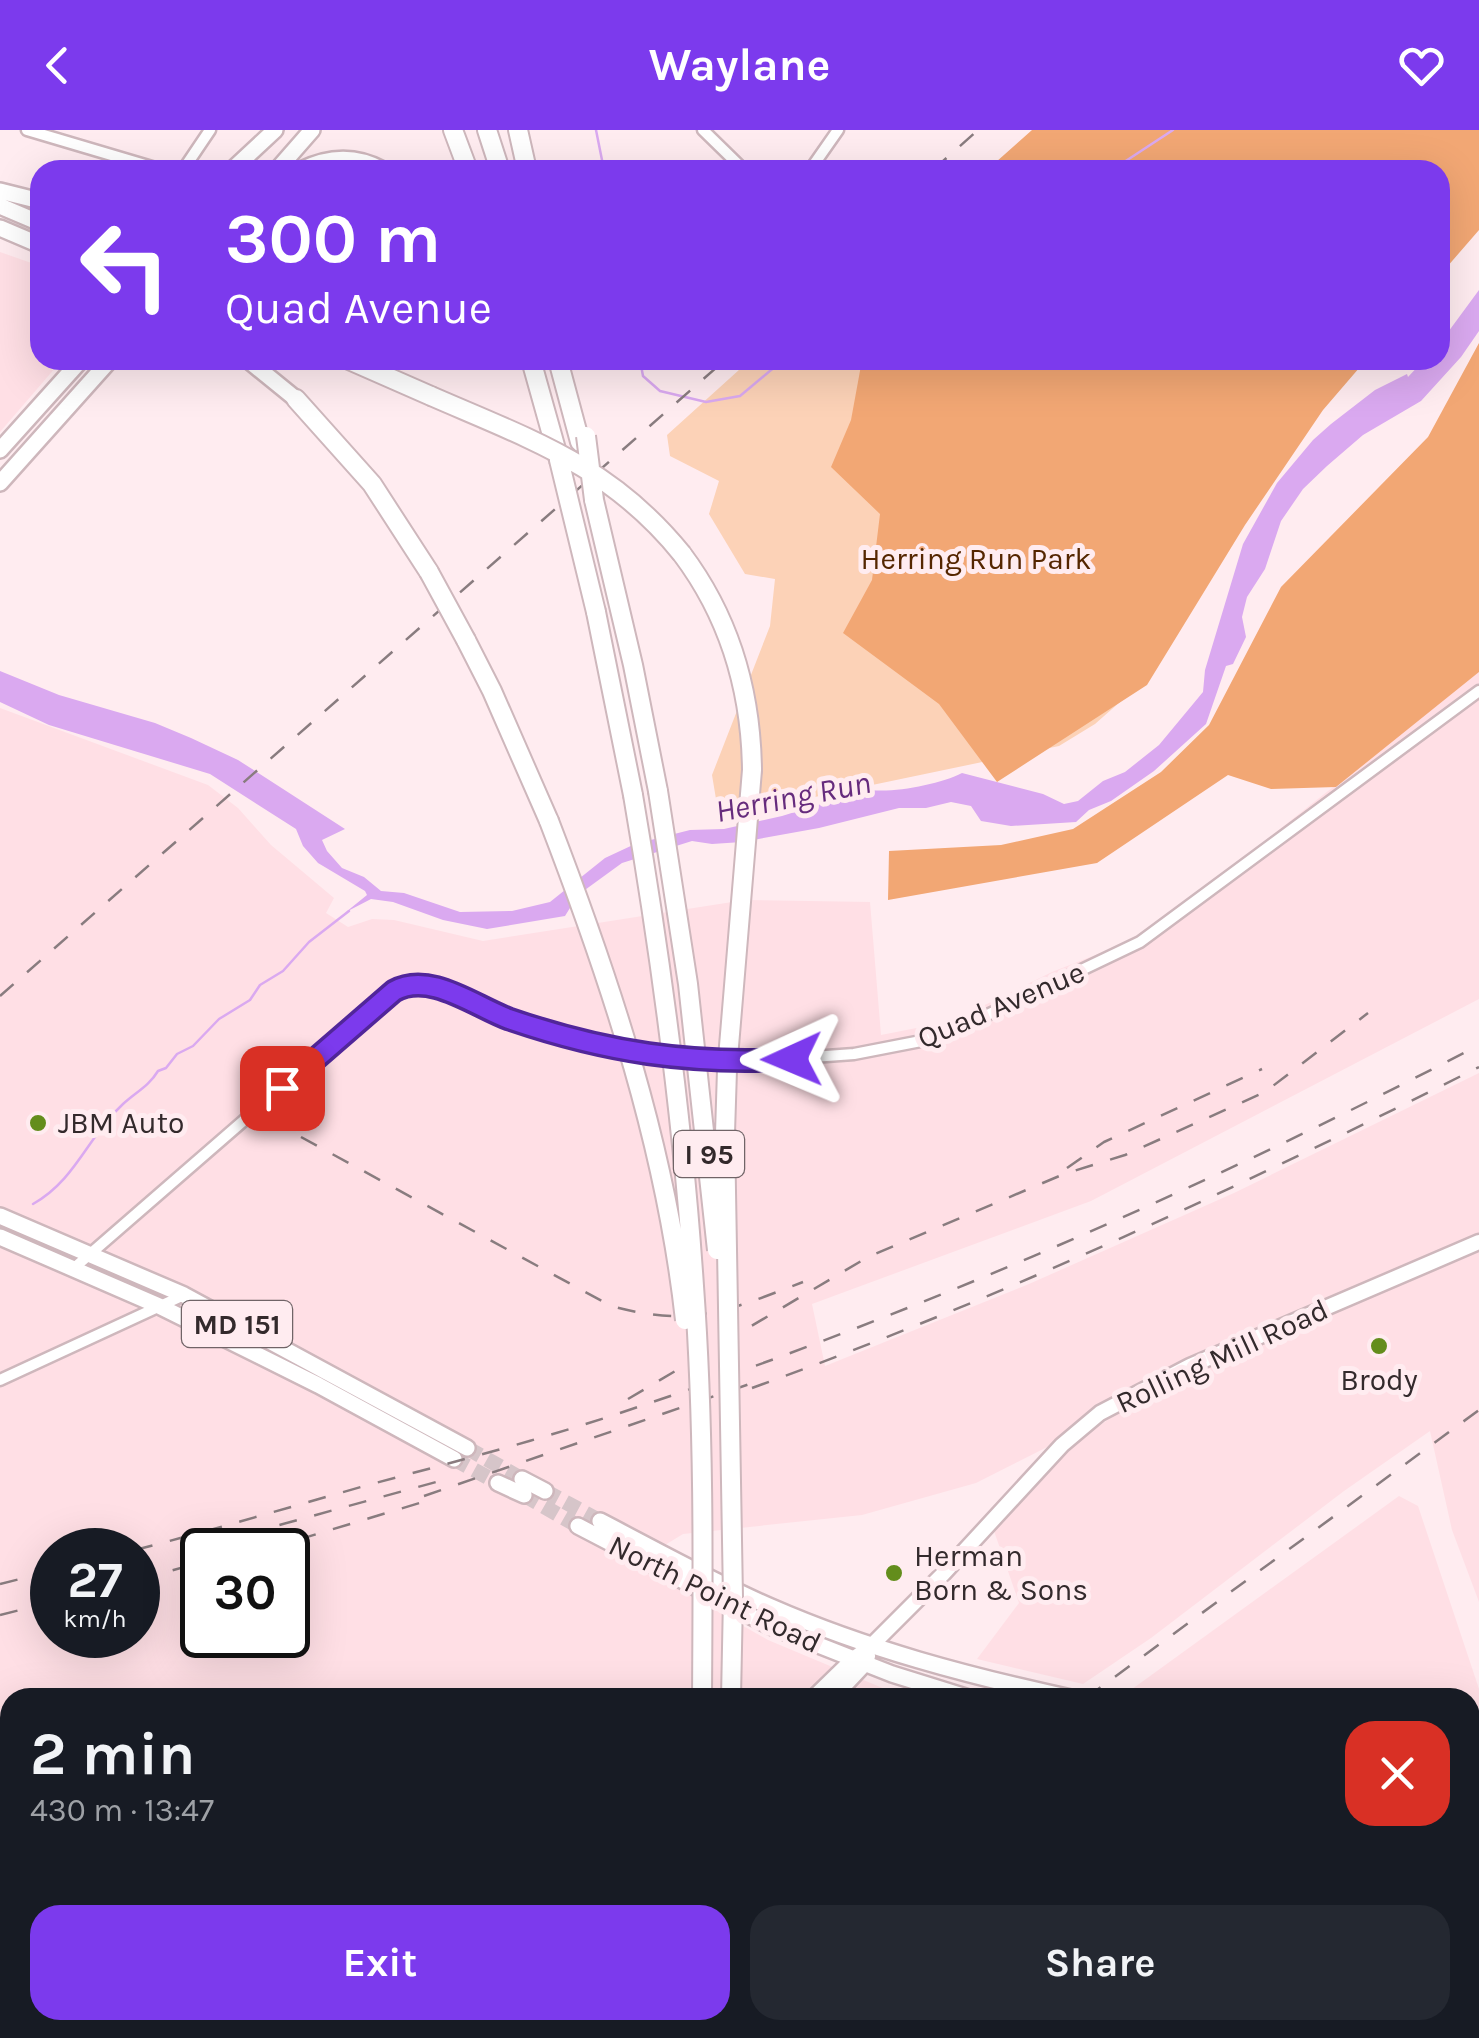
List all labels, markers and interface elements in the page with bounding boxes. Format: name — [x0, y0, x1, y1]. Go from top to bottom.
icon: back — [30, 38, 85, 93]
icon: heart — [1394, 38, 1449, 93]
text: Waylane — [649, 39, 830, 91]
text: 300 m — [225, 198, 441, 280]
icon: left — [60, 200, 190, 330]
text: Quad Avenue — [225, 282, 492, 334]
park label: Herring Run Park — [861, 541, 1091, 577]
water label: Herring Run — [712, 764, 874, 830]
street label: Quad Avenue — [912, 954, 1090, 1056]
position arrow — [740, 1007, 844, 1111]
pin — [240, 1046, 325, 1131]
icon: arrive — [255, 1061, 310, 1116]
place label: JBM Auto — [58, 1105, 184, 1141]
marker: JBM Auto — [27, 1112, 49, 1134]
road number: I 95 — [674, 1131, 744, 1177]
street label: Rolling Mill Road — [1110, 1291, 1334, 1421]
road number: MD 151 — [182, 1301, 292, 1347]
marker: Brody — [1368, 1335, 1390, 1357]
place label: Brody — [1340, 1362, 1418, 1398]
street label: North Point Road — [603, 1527, 827, 1661]
speed limit sign: 30 — [180, 1528, 310, 1658]
place label: Herman Born & Sons — [914, 1538, 1088, 1608]
text: 27 — [67, 1551, 123, 1610]
marker: Herman Born & Sons — [883, 1562, 905, 1584]
text: km/h — [63, 1604, 127, 1633]
text: 2 min — [30, 1719, 195, 1789]
button: close — [1345, 1721, 1450, 1826]
text: 430 m · 13:47 — [30, 1792, 214, 1829]
button: Exit — [30, 1905, 730, 2020]
button: Share — [750, 1905, 1450, 2020]

